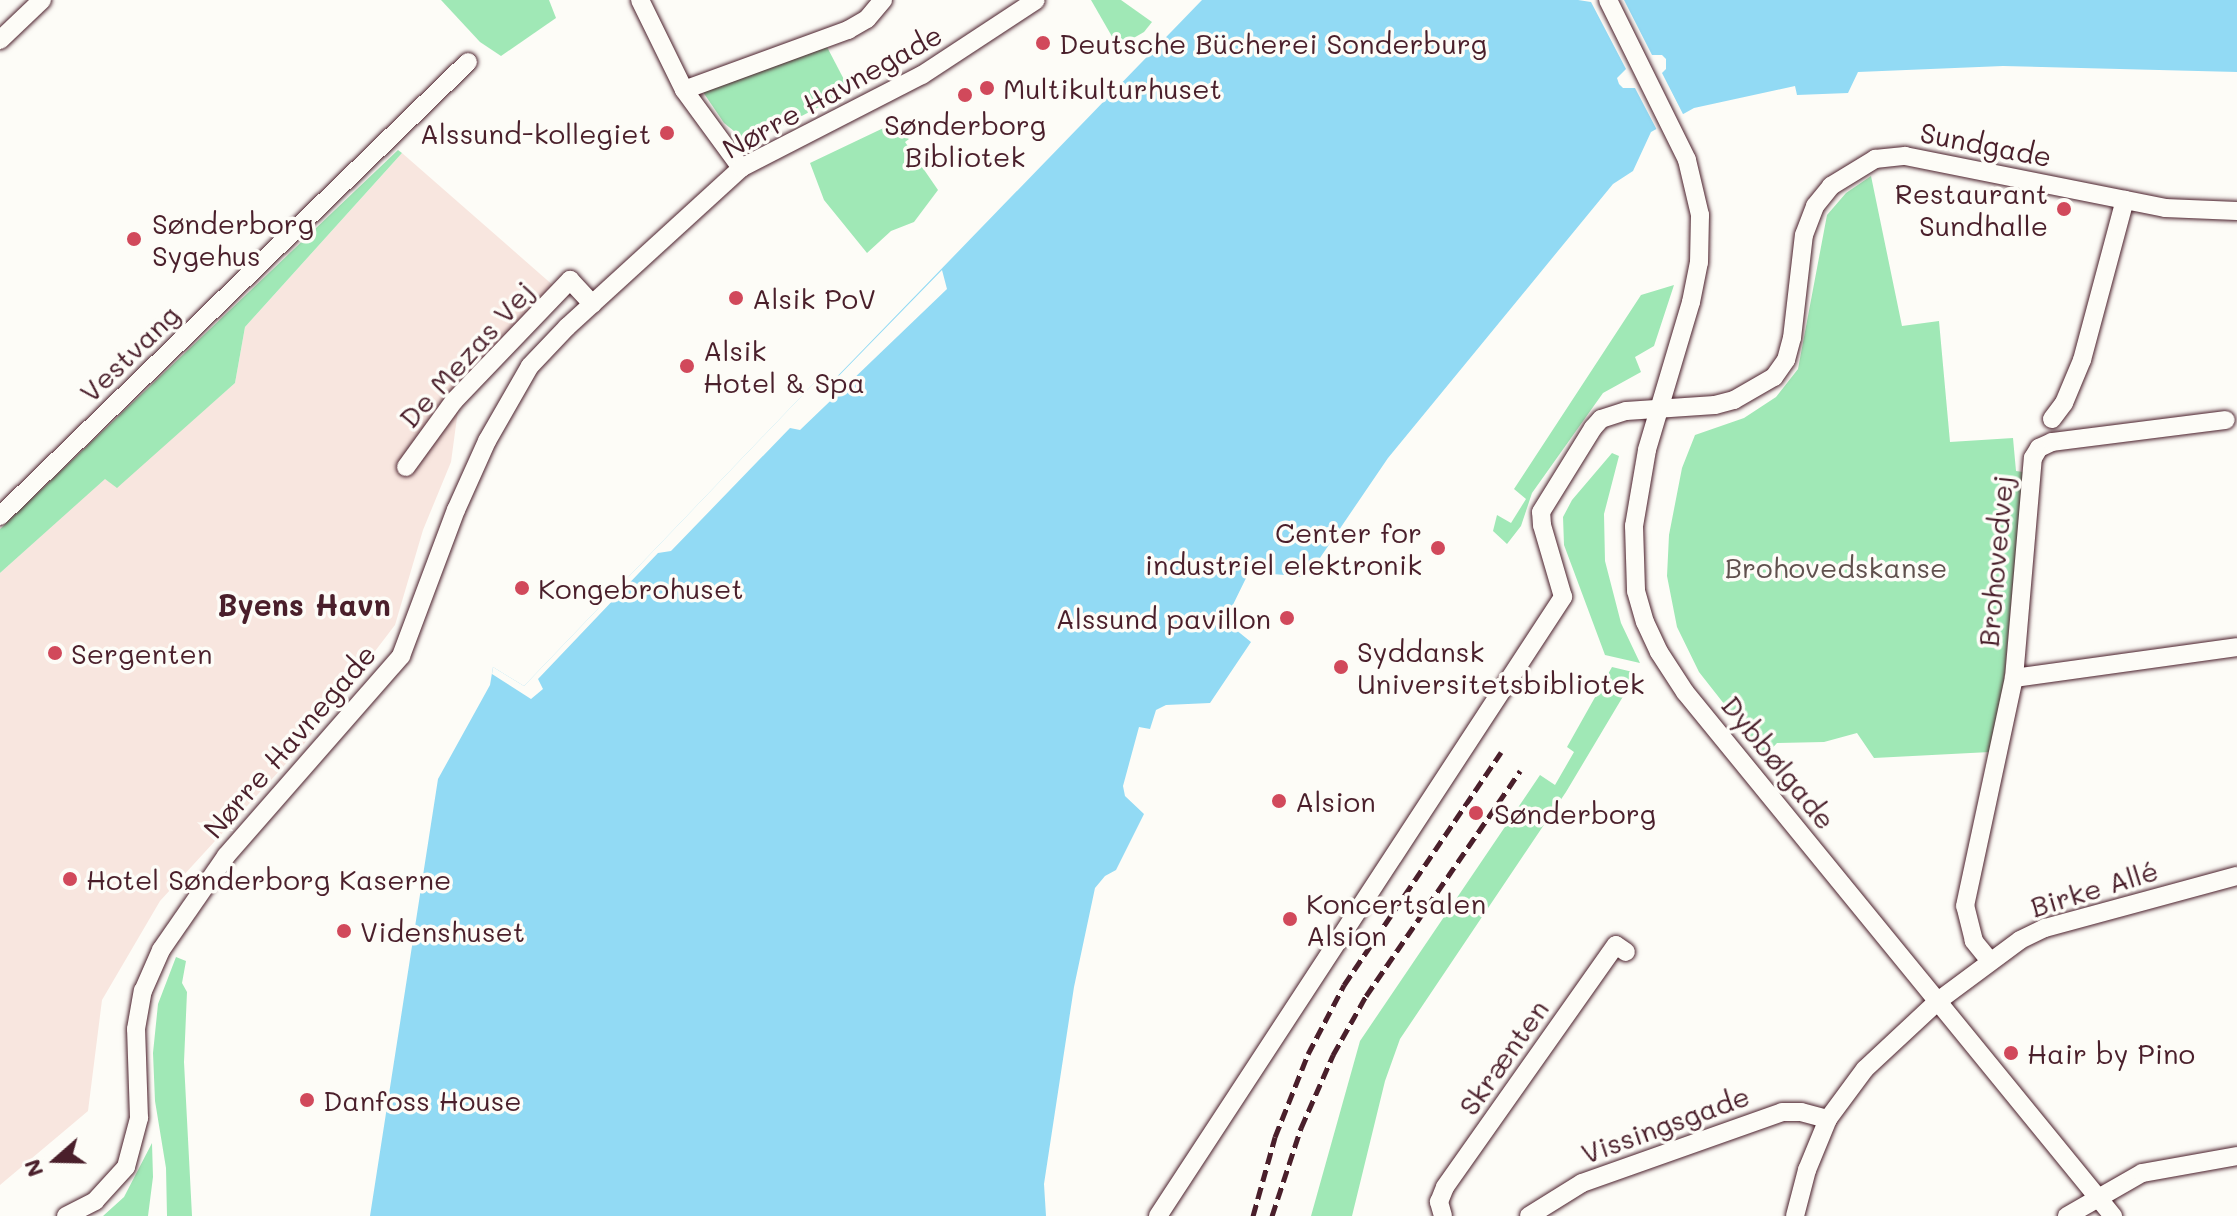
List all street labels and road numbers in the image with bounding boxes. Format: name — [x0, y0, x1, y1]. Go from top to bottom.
street label: Nørre Havnegade — [716, 17, 948, 165]
street label: Sundgade — [1917, 115, 2055, 173]
street label: De Mezas Vej — [391, 274, 541, 434]
street label: Vestvang — [72, 297, 186, 409]
street label: Brohovedvej — [1971, 474, 2019, 648]
street label: Nørre Havnegade — [196, 637, 382, 845]
street label: Dybbølgade — [1715, 688, 1843, 836]
street label: Birke Allé — [2026, 853, 2162, 923]
street label: Skrænten — [1451, 993, 1555, 1121]
street label: Vissingsgade — [1576, 1078, 1754, 1170]

